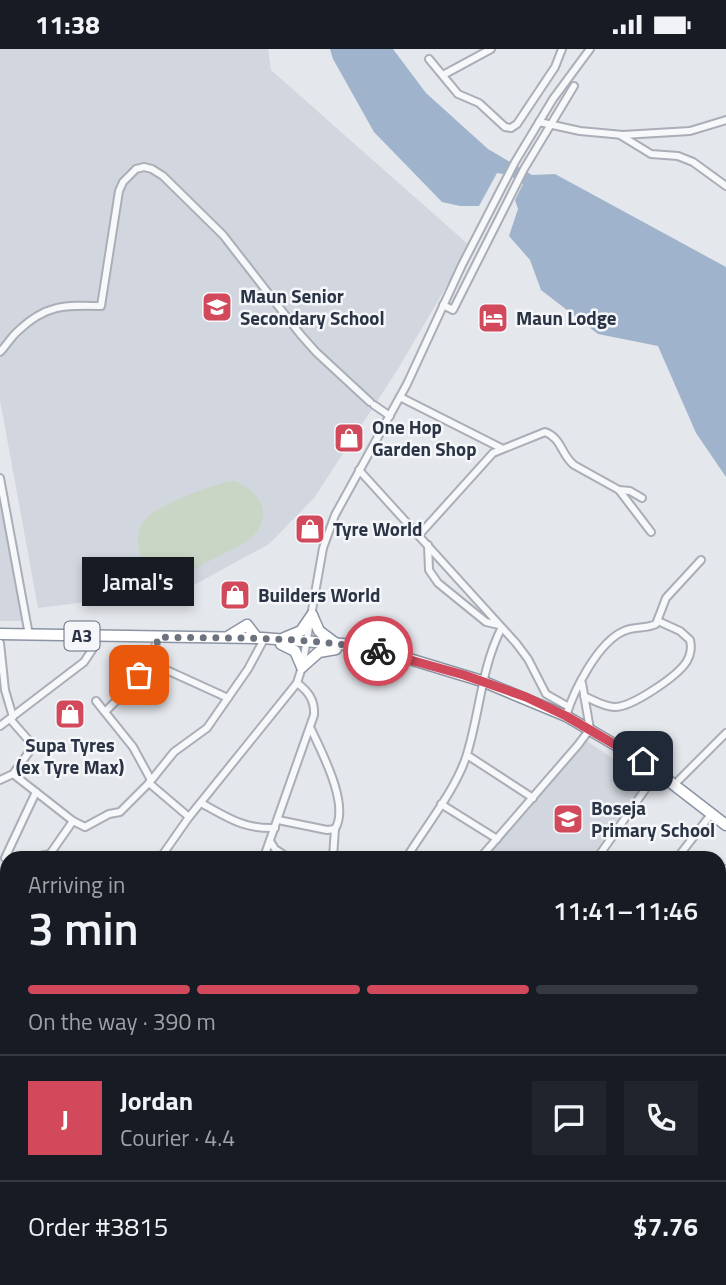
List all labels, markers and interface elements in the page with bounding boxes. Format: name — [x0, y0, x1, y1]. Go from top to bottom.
text: 11:38 — [35, 5, 100, 44]
place label: Maun Senior Secondary School — [240, 281, 385, 332]
school or university icon: Maun Senior Secondary School — [200, 290, 234, 324]
hotel icon: Maun Lodge — [476, 301, 510, 335]
place label: Maun Lodge — [516, 303, 617, 332]
place label: One Hop Garden Shop — [372, 412, 476, 463]
shop icon: One Hop Garden Shop — [332, 421, 366, 455]
shop icon: Tyre World — [293, 512, 327, 546]
place label: Tyre World — [333, 514, 423, 543]
callout: Jamal's — [83, 556, 195, 605]
text: Jamal's — [102, 564, 174, 599]
shop icon: Builders World — [218, 578, 252, 612]
place label: Builders World — [258, 580, 381, 609]
courier — [343, 616, 413, 686]
road number: A3 — [64, 621, 100, 651]
icon: bike — [359, 632, 397, 670]
pin — [109, 645, 169, 705]
icon: bag — [120, 656, 158, 694]
shop icon: Supa Tyres (ex Tyre Max) — [53, 697, 87, 731]
place label: Supa Tyres (ex Tyre Max) — [16, 730, 124, 781]
pin — [613, 731, 673, 791]
icon: home — [624, 742, 662, 780]
place label: Boseja Primary School — [591, 793, 715, 844]
school or university icon: Boseja Primary School — [551, 802, 585, 836]
text: Arriving in — [28, 867, 125, 902]
text: 11:41–11:46 — [553, 891, 698, 930]
text: 3 min — [28, 893, 139, 963]
text: On the way · 390 m — [28, 1004, 216, 1039]
text: Jordan — [120, 1081, 193, 1120]
button: chat — [532, 1081, 606, 1155]
button: phone — [624, 1081, 698, 1155]
text: J — [61, 1099, 69, 1138]
text: Courier · 4.4 — [120, 1120, 235, 1155]
text: Order #3815 — [28, 1207, 168, 1246]
text: $7.76 — [633, 1207, 698, 1246]

